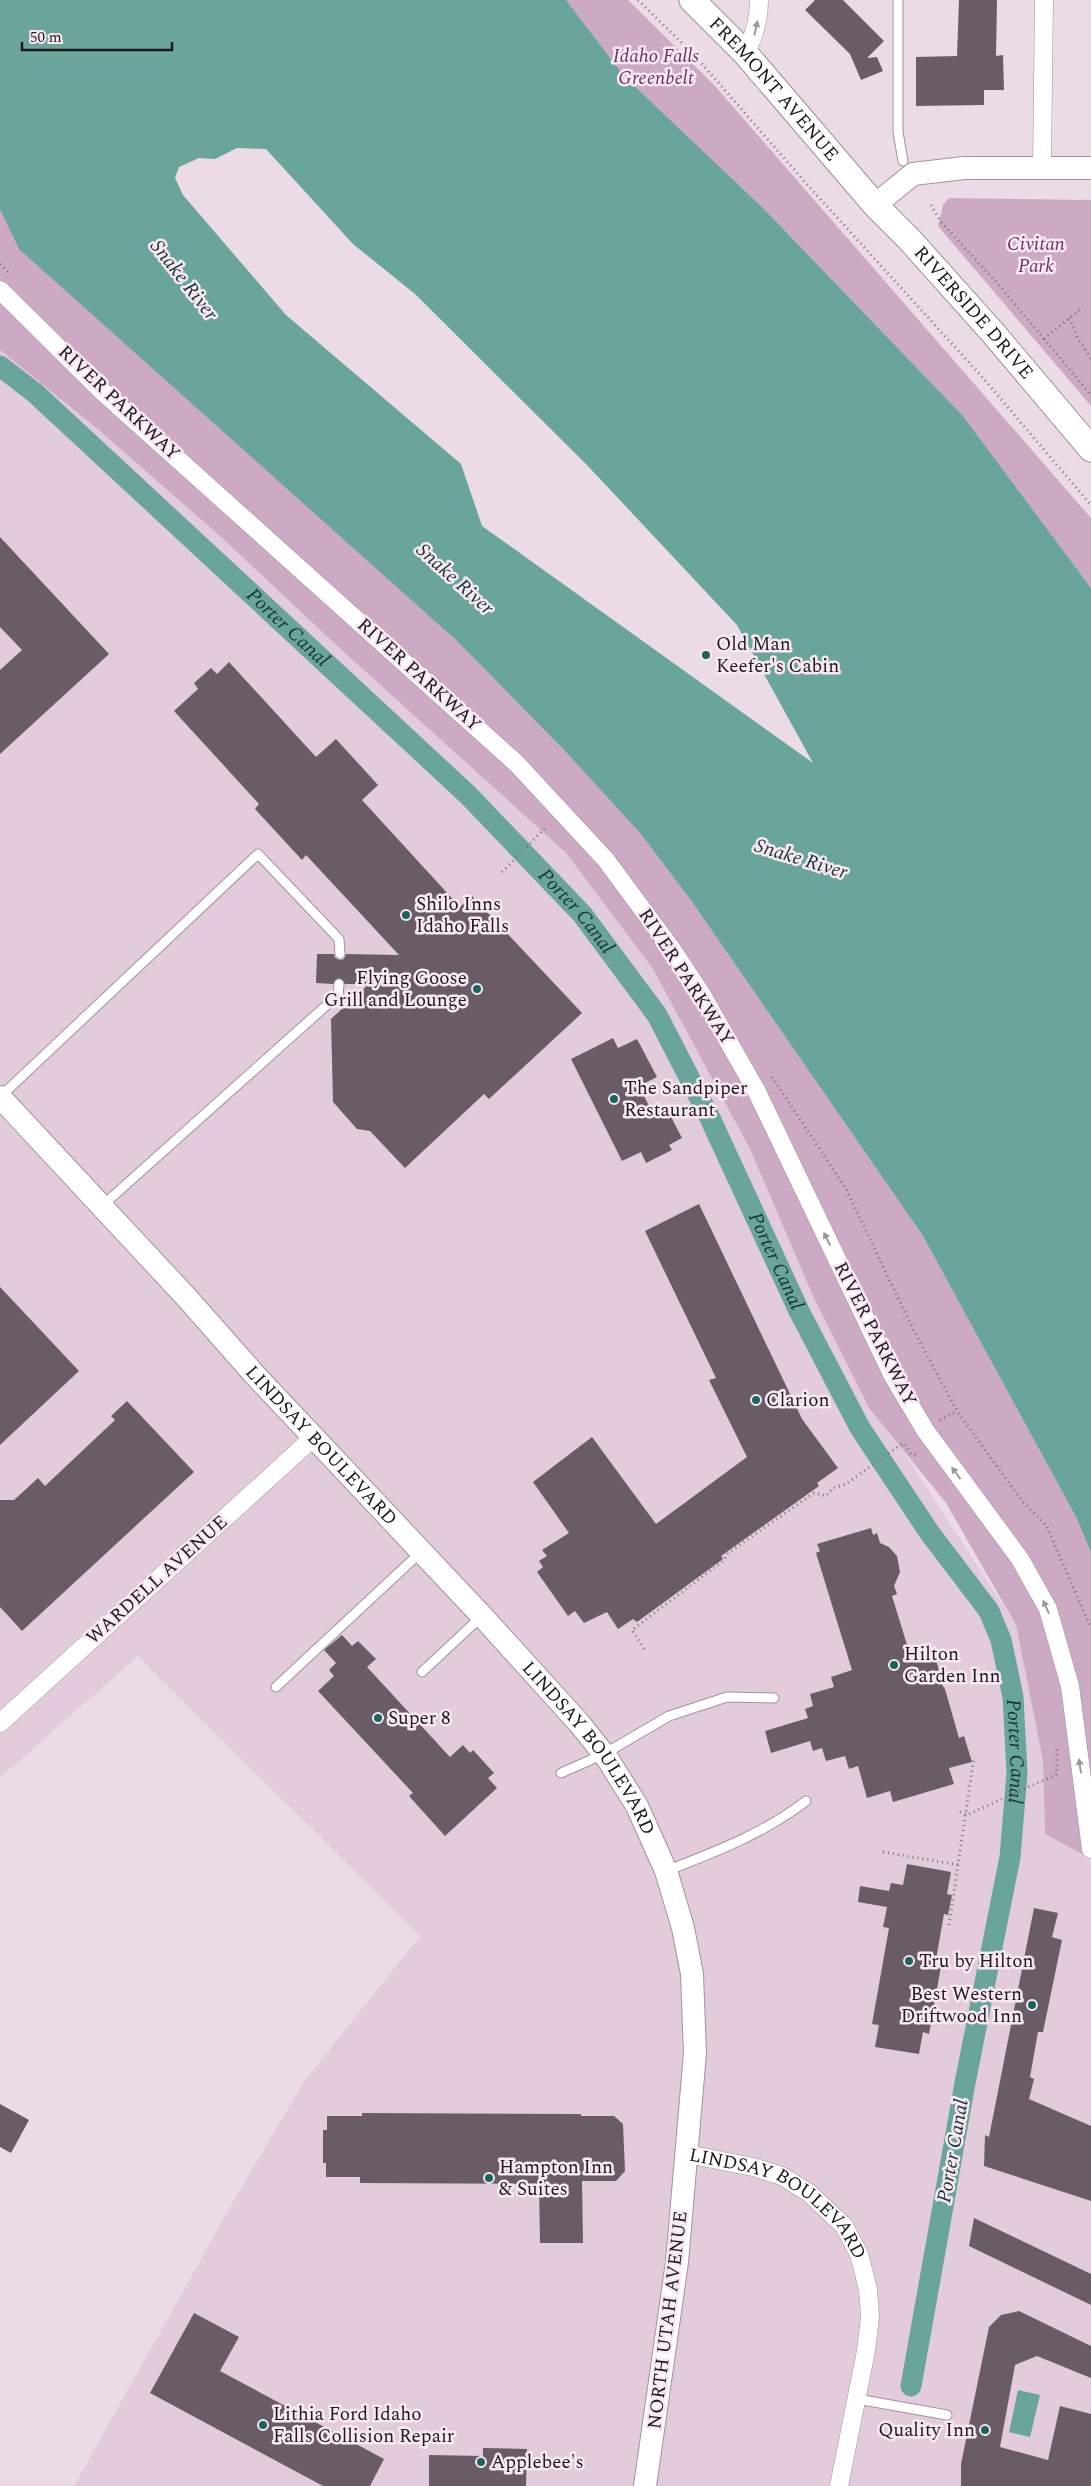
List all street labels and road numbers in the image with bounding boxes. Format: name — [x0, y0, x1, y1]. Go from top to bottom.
street label: FREMONT AVENUE — [702, 10, 846, 168]
street label: RIVERSIDE DRIVE — [907, 239, 1041, 386]
street label: RIVER PARKWAY — [51, 338, 187, 468]
street label: RIVER PARKWAY — [350, 611, 488, 739]
street label: RIVER PARKWAY — [631, 903, 741, 1051]
street label: RIVER PARKWAY — [826, 1257, 924, 1411]
street label: LINDSAY BOULEVARD — [238, 1359, 404, 1532]
street label: WARDELL AVENUE — [80, 1508, 234, 1652]
street label: LINDSAY BOULEVARD — [515, 1654, 663, 1840]
street label: LINDSAY BOULEVARD — [687, 2140, 874, 2265]
street label: NORTH UTAH AVENUE — [640, 2209, 696, 2431]

